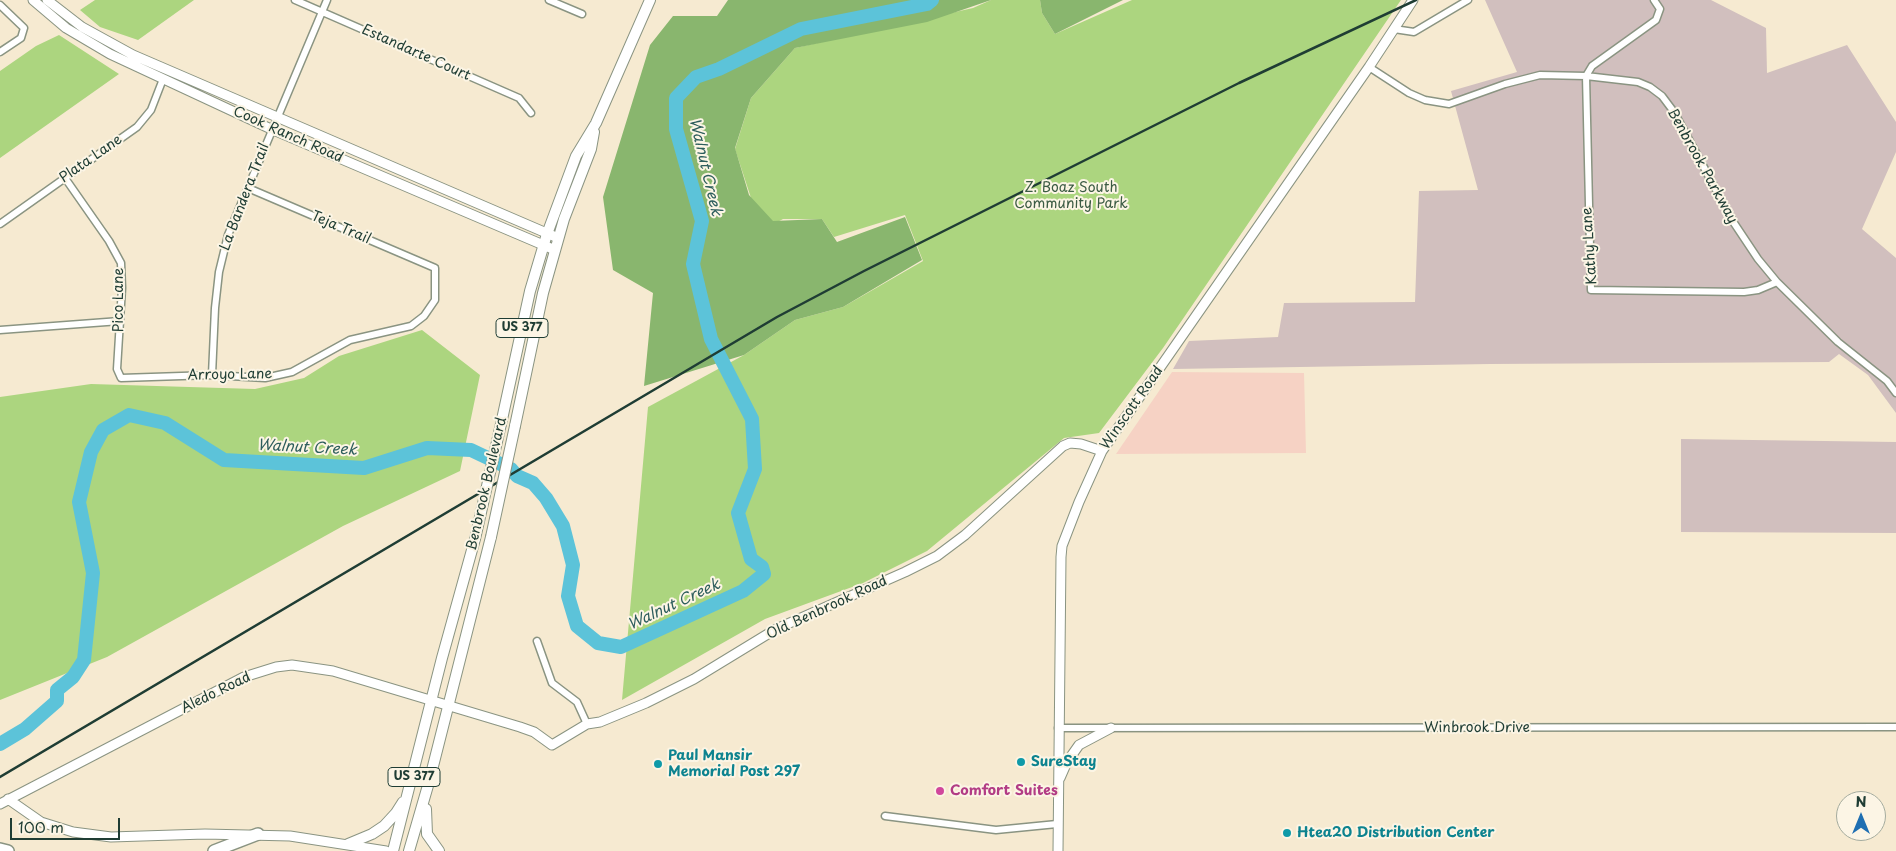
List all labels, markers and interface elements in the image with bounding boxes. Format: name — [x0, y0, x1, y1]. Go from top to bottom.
street label: Estandarte Court — [359, 21, 473, 85]
street label: Cook Ranch Road — [230, 103, 346, 167]
street label: Benbrook Parkway — [1663, 105, 1741, 227]
water label: Walnut Creek — [685, 116, 725, 218]
street label: Plata Lane — [56, 131, 126, 187]
street label: La Bandera Trail — [217, 141, 273, 253]
park label: Z. Boaz South Community Park — [1014, 180, 1128, 212]
street label: Kathy Lane — [1579, 207, 1601, 285]
street label: Teja Trail — [309, 208, 373, 248]
street label: Pico Lane — [111, 268, 127, 332]
road number: US 377 — [496, 318, 548, 338]
street label: Winscott Road — [1097, 363, 1167, 453]
street label: Arroyo Lane — [188, 366, 272, 384]
street label: Benbrook Boulevard — [463, 416, 511, 552]
water label: Walnut Creek — [257, 436, 357, 460]
street label: Old Benbrook Road — [764, 573, 890, 643]
water label: Walnut Creek — [625, 576, 723, 634]
street label: Aledo Road — [178, 669, 254, 717]
street label: Winbrook Drive — [1424, 720, 1530, 736]
place label: Paul Mansir Memorial Post 297 — [668, 748, 800, 780]
place label: SureStay — [1031, 754, 1096, 770]
marker: SureStay — [1015, 756, 1027, 768]
marker: Paul Mansir Memorial Post 297 — [652, 758, 664, 770]
road number: US 377 — [388, 768, 440, 786]
place label: Comfort Suites — [950, 783, 1058, 799]
marker: Comfort Suites — [934, 785, 946, 797]
north arrow — [1836, 791, 1886, 841]
text: N — [1855, 791, 1867, 812]
scale bar — [12, 808, 122, 840]
text: 100 m — [18, 815, 64, 838]
place label: Htea20 Distribution Center — [1297, 825, 1494, 841]
marker: Htea20 Distribution Center — [1281, 827, 1293, 839]

